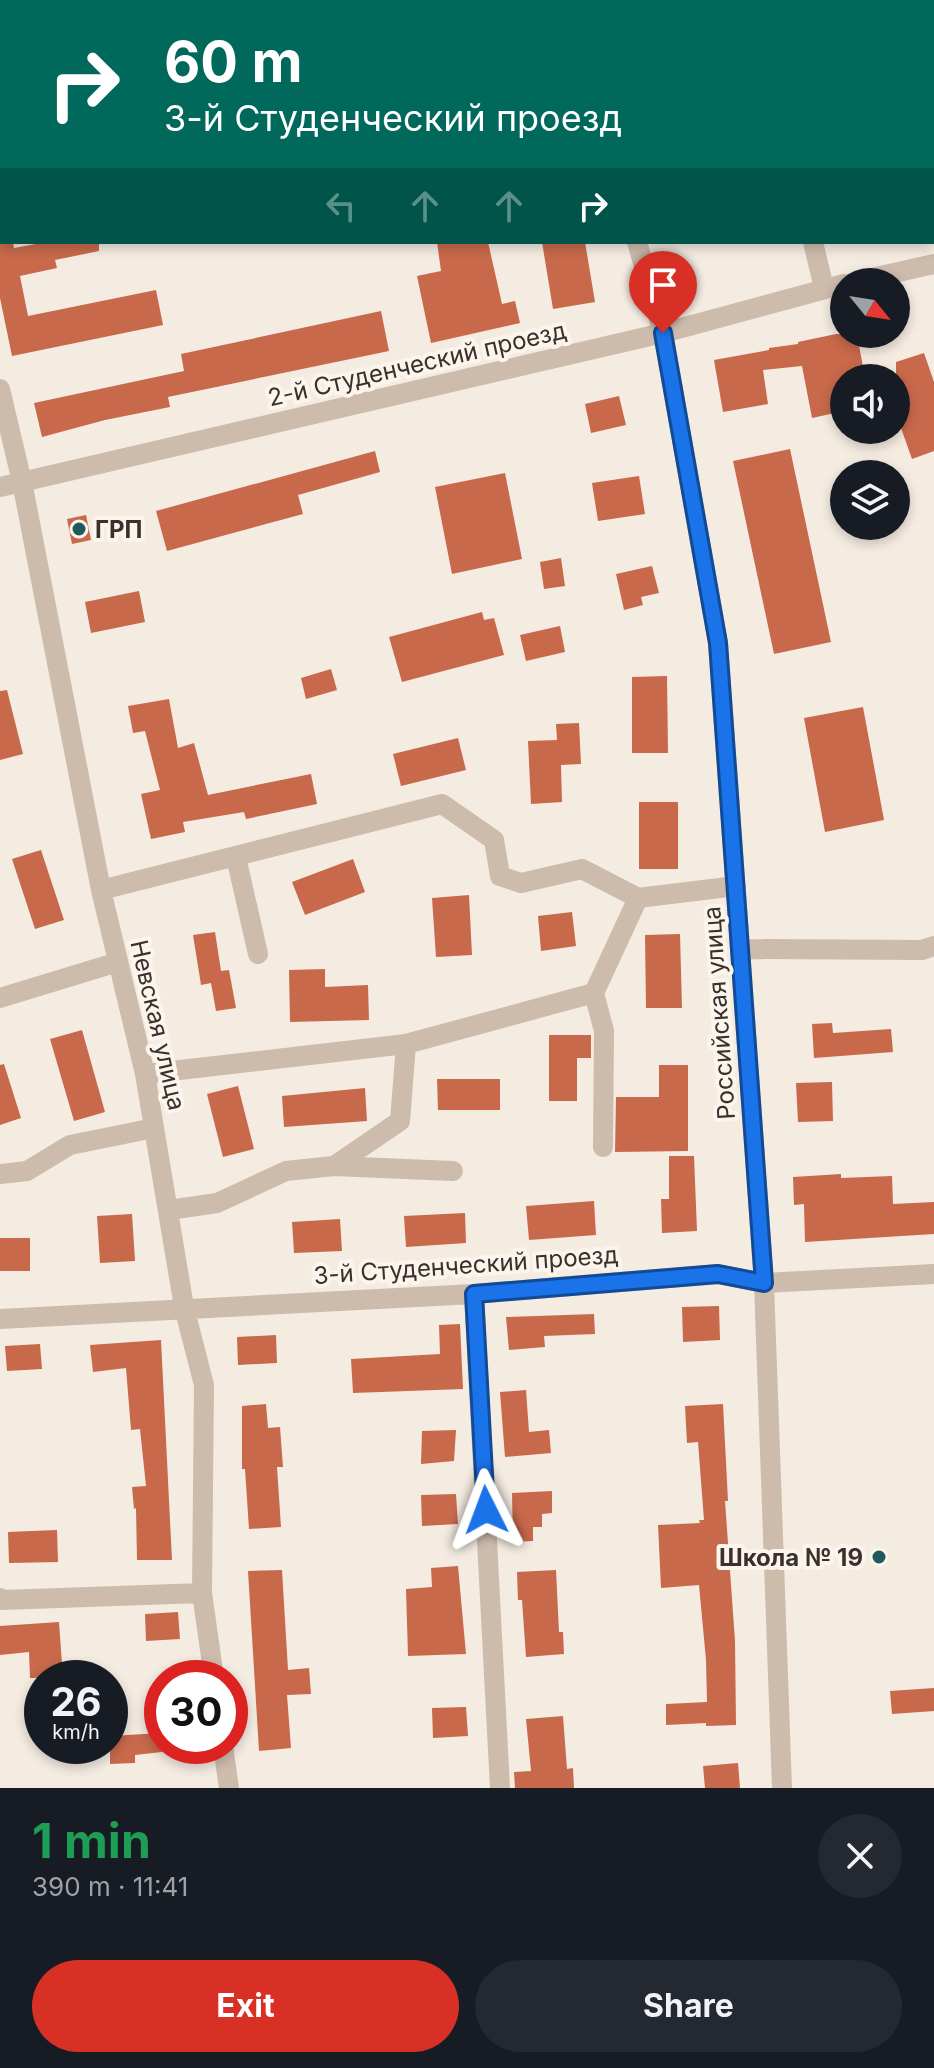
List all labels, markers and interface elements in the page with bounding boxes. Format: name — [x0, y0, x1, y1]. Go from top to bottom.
text: 60 m — [164, 28, 303, 96]
icon: right — [32, 32, 136, 136]
text: 3-й Студенческий проезд — [164, 96, 622, 140]
icon: left — [319, 184, 363, 228]
icon: ahead — [403, 184, 447, 228]
icon: ahead — [487, 184, 531, 228]
icon: right — [571, 184, 615, 228]
pin — [629, 251, 697, 333]
icon: arrive — [641, 263, 685, 307]
north arrow — [830, 268, 910, 348]
map controls — [830, 268, 910, 540]
street label: 2-й Студенческий проезд — [265, 316, 569, 412]
button: sound — [830, 364, 910, 444]
button: layers — [830, 460, 910, 540]
place label: ГРП — [95, 515, 142, 544]
marker: ГРП — [70, 520, 88, 538]
street label: Российская улица — [697, 905, 741, 1121]
street label: Невская улица — [124, 937, 192, 1113]
street label: 3-й Студенческий проезд — [313, 1240, 619, 1290]
position arrow — [444, 1468, 528, 1552]
place label: Школа № 19 — [719, 1543, 863, 1572]
marker: Школа № 19 — [870, 1548, 888, 1566]
speed limit sign: 30 — [144, 1660, 248, 1764]
text: 26 — [50, 1677, 102, 1726]
text: km/h — [52, 1720, 100, 1744]
text: 1 min — [32, 1811, 151, 1870]
button: close — [818, 1814, 902, 1898]
text: 390 m · 11:41 — [32, 1871, 188, 1902]
button: Exit — [32, 1960, 459, 2052]
button: Share — [475, 1960, 902, 2052]

